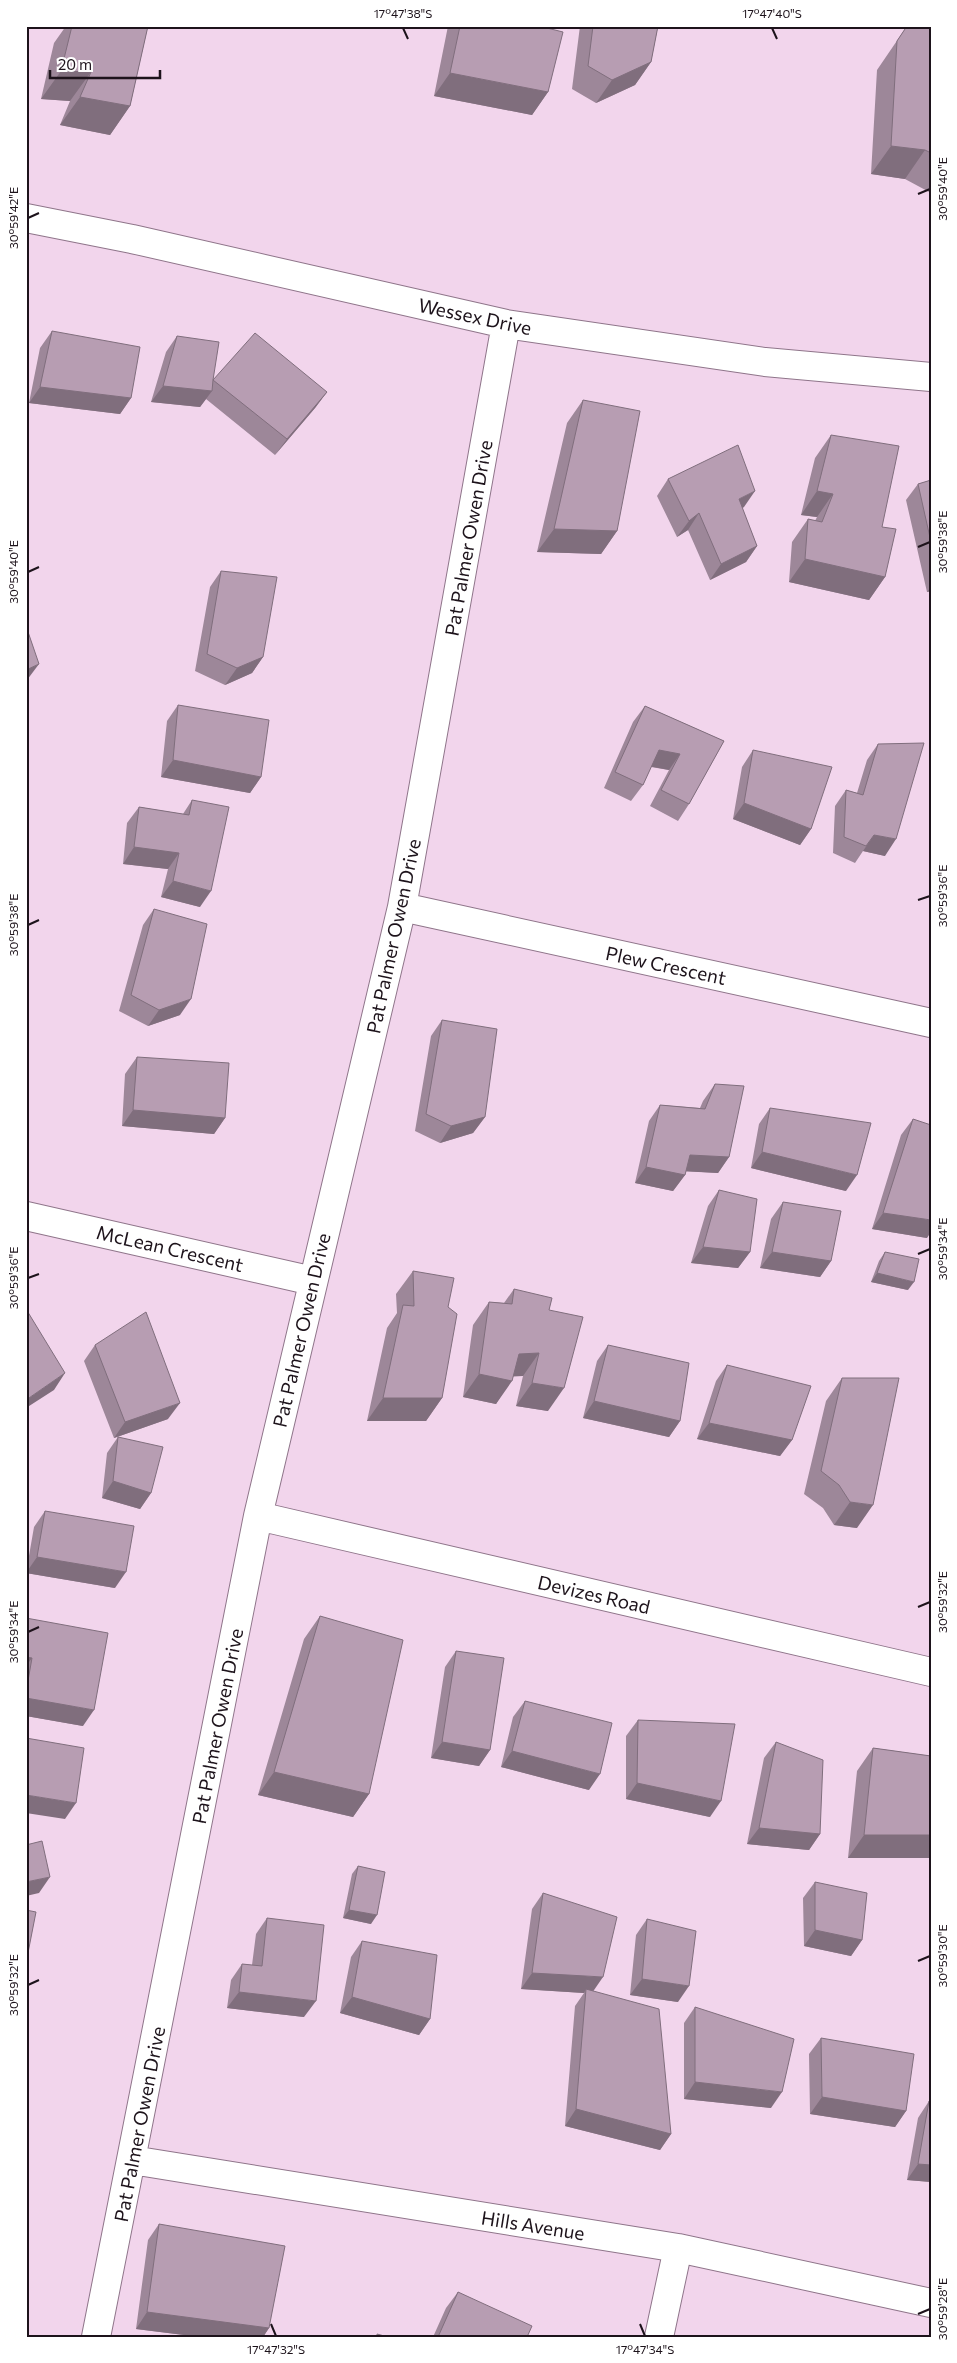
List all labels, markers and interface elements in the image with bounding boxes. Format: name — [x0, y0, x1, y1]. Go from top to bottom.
text: 17°47'38"S — [374, 6, 432, 20]
text: 17°47'40"S — [742, 6, 802, 20]
scale bar — [50, 48, 160, 80]
text: 20 m — [58, 55, 92, 73]
text: 30°59'40"E — [935, 157, 949, 221]
text: 30°59'42"E — [6, 187, 20, 249]
street label: Wessex Drive — [416, 293, 534, 339]
street label: Pat Palmer Owen Drive — [439, 438, 497, 638]
text: 30°59'38"E — [935, 511, 949, 573]
text: 30°59'40"E — [6, 540, 20, 604]
street label: Pat Palmer Owen Drive — [361, 836, 425, 1036]
text: 30°59'36"E — [935, 865, 949, 927]
text: 30°59'38"E — [6, 894, 20, 956]
street label: Plew Crescent — [604, 941, 728, 989]
text: 30°59'34"E — [935, 1218, 949, 1280]
street label: McLean Crescent — [94, 1220, 246, 1276]
street label: Pat Palmer Owen Drive — [267, 1231, 335, 1429]
text: 30°59'36"E — [6, 1247, 20, 1309]
street label: Devizes Road — [536, 1570, 652, 1618]
text: 30°59'32"E — [935, 1571, 949, 1633]
text: 30°59'34"E — [6, 1601, 20, 1663]
street label: Pat Palmer Owen Drive — [187, 1626, 247, 1826]
text: 30°59'30"E — [935, 1924, 949, 1988]
text: 30°59'32"E — [6, 1954, 20, 2016]
street label: Pat Palmer Owen Drive — [109, 2024, 169, 2224]
street label: Hills Avenue — [480, 2205, 586, 2245]
text: 30°59'28"E — [935, 2278, 949, 2340]
text: 17°47'32"S — [247, 2342, 305, 2356]
text: 17°47'34"S — [616, 2342, 674, 2356]

